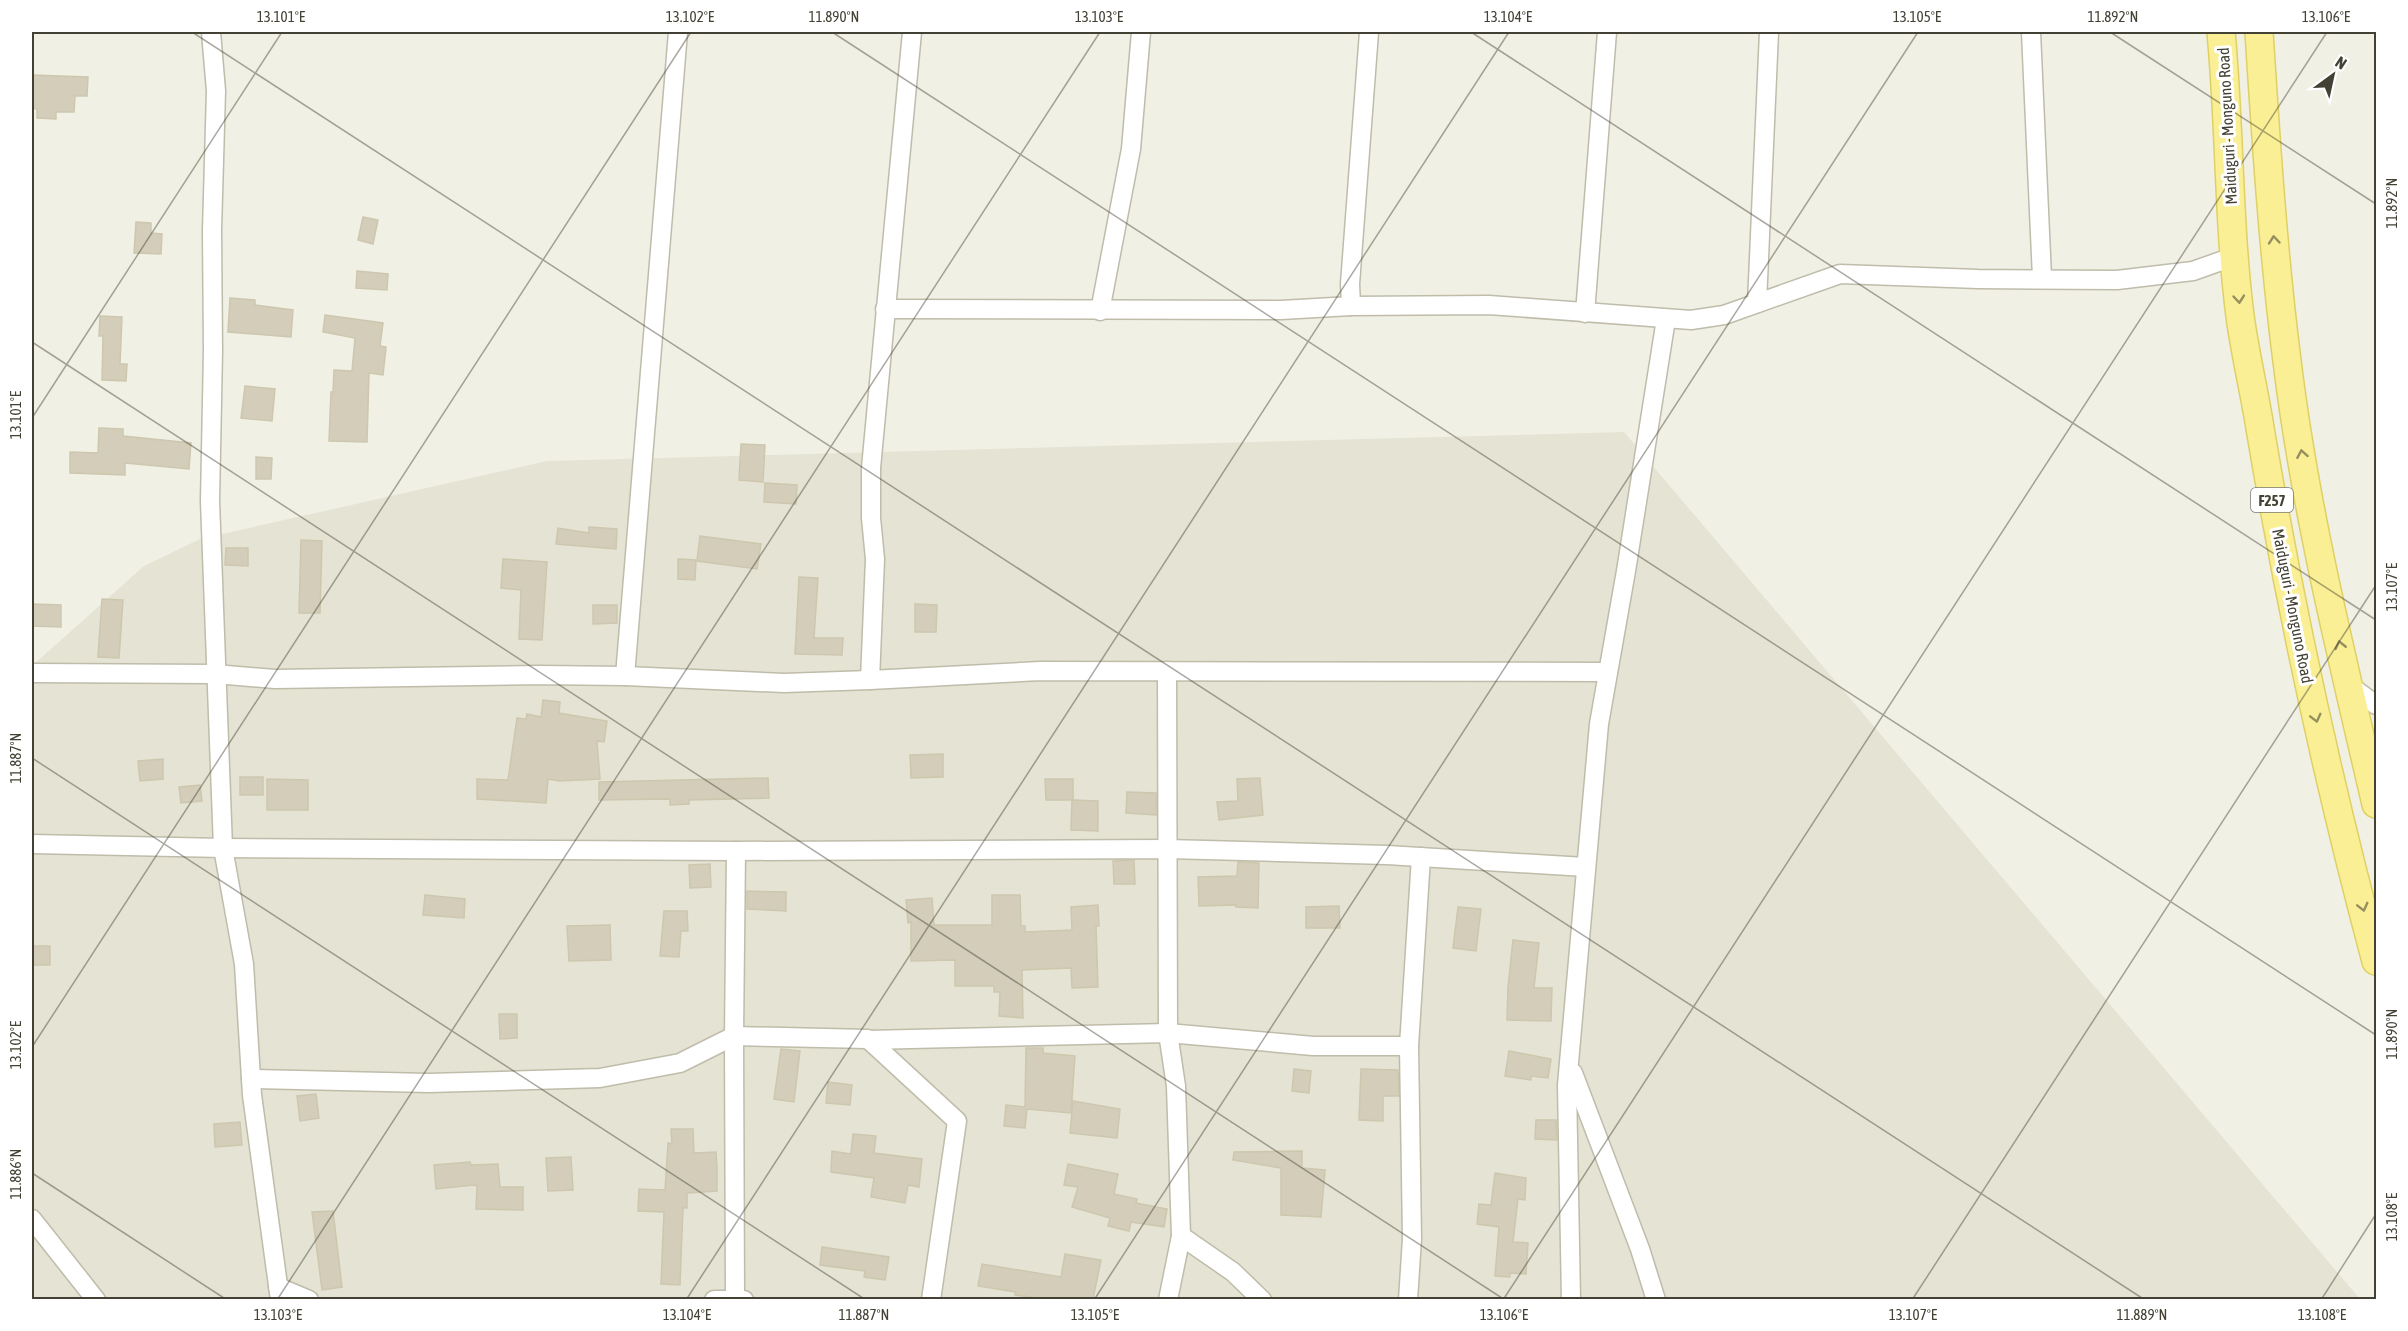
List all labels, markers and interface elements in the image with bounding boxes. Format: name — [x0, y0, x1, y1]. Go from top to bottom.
text: 13.101°E — [257, 8, 306, 25]
text: 13.102°E — [666, 8, 715, 25]
text: 11.890°N — [809, 8, 859, 25]
text: 13.103°E — [1075, 8, 1124, 25]
text: 13.104°E — [1484, 8, 1533, 25]
text: 13.105°E — [1893, 8, 1942, 25]
text: 11.892°N — [2088, 8, 2138, 25]
text: 13.106°E — [2302, 8, 2351, 25]
north arrow — [2303, 45, 2363, 105]
street label: Maiduguri - Monguno Road — [2214, 47, 2241, 205]
text: N — [2332, 52, 2350, 73]
text: 11.892°N — [2383, 178, 2400, 228]
one-way arrow — [2268, 235, 2281, 244]
one-way arrow — [2232, 295, 2245, 304]
text: 13.101°E — [7, 390, 24, 439]
one-way arrow — [2296, 449, 2309, 459]
road number: F257 — [2251, 488, 2293, 512]
street label: Maiduguri - Monguno Road — [2268, 527, 2317, 685]
text: 13.107°E — [2383, 562, 2400, 611]
one-way arrow — [2334, 640, 2347, 650]
one-way arrow — [2309, 713, 2322, 723]
text: 11.887°N — [7, 733, 24, 783]
one-way arrow — [2355, 902, 2368, 912]
text: 11.890°N — [2383, 1009, 2400, 1059]
text: 13.102°E — [7, 1020, 24, 1069]
text: 11.886°N — [7, 1149, 24, 1199]
text: 13.108°E — [2383, 1192, 2400, 1241]
text: 13.103°E — [254, 1306, 303, 1323]
text: 13.104°E — [663, 1306, 712, 1323]
text: 11.887°N — [839, 1306, 889, 1323]
text: 13.105°E — [1071, 1306, 1120, 1323]
text: 13.106°E — [1480, 1306, 1529, 1323]
text: 13.107°E — [1889, 1306, 1938, 1323]
text: 11.889°N — [2117, 1306, 2167, 1323]
text: 13.108°E — [2298, 1306, 2347, 1323]

